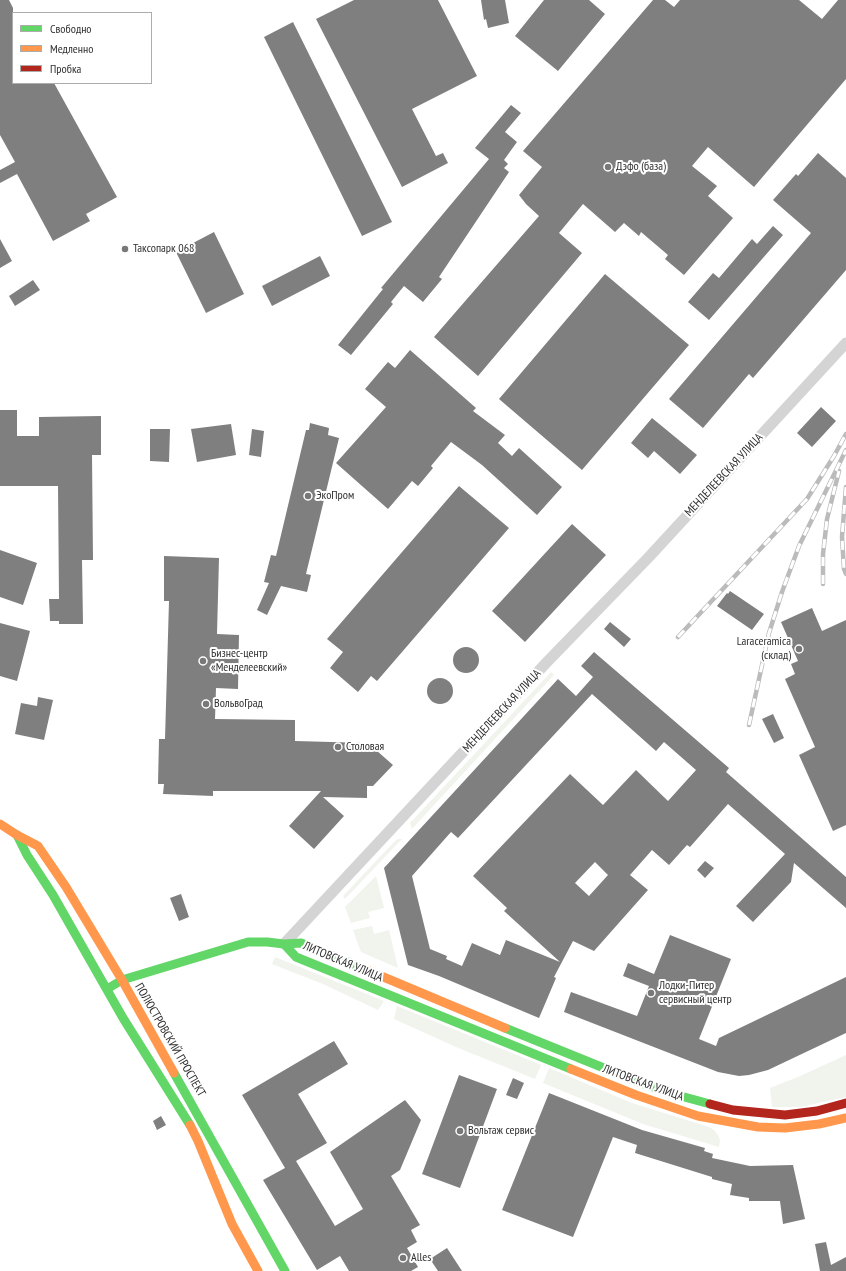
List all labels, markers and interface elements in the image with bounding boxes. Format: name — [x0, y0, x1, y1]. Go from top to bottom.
legend — [12, 12, 152, 84]
text: Свободно — [50, 21, 92, 36]
text: Медленно — [50, 41, 93, 56]
text: Пробка — [50, 61, 81, 76]
place label: Дэфо (база) — [616, 160, 666, 174]
marker: Дэфо (база) — [603, 162, 613, 172]
place label: Таксопарк 068 — [133, 242, 194, 256]
marker: Таксопарк 068 — [120, 244, 130, 254]
street label: МЕНДЕЛЕЕВСКАЯ УЛИЦА — [682, 431, 766, 519]
place label: ЭкоПром — [316, 489, 354, 503]
marker: ЭкоПром — [303, 491, 313, 501]
place label: Laraceramica (склад) — [737, 635, 791, 663]
marker: Laraceramica (склад) — [794, 644, 804, 654]
place label: Бизнес-центр «Менделеевский» — [211, 647, 287, 675]
marker: Бизнес-центр «Менделеевский» — [198, 656, 208, 666]
street label: МЕНДЕЛЕЕВСКАЯ УЛИЦА — [460, 667, 544, 755]
place label: ВольвоГрад — [214, 697, 263, 711]
marker: ВольвоГрад — [201, 699, 211, 709]
place label: Столовая — [346, 740, 384, 754]
marker: Столовая — [333, 742, 343, 752]
street label: ЛИТОВСКАЯ УЛИЦА — [301, 939, 385, 985]
place label: Лодки-Питер сервисный центр — [659, 979, 732, 1007]
street label: ПОЛЮСТРОВСКИЙ ПРОСПЕКТ — [132, 981, 208, 1099]
marker: Лодки-Питер сервисный центр — [646, 988, 656, 998]
street label: ЛИТОВСКАЯ УЛИЦА — [601, 1062, 685, 1104]
place label: Вольтаж сервис — [468, 1124, 534, 1138]
marker: Вольтаж сервис — [455, 1126, 465, 1136]
place label: Alles — [411, 1251, 431, 1265]
marker: Alles — [398, 1253, 408, 1263]

